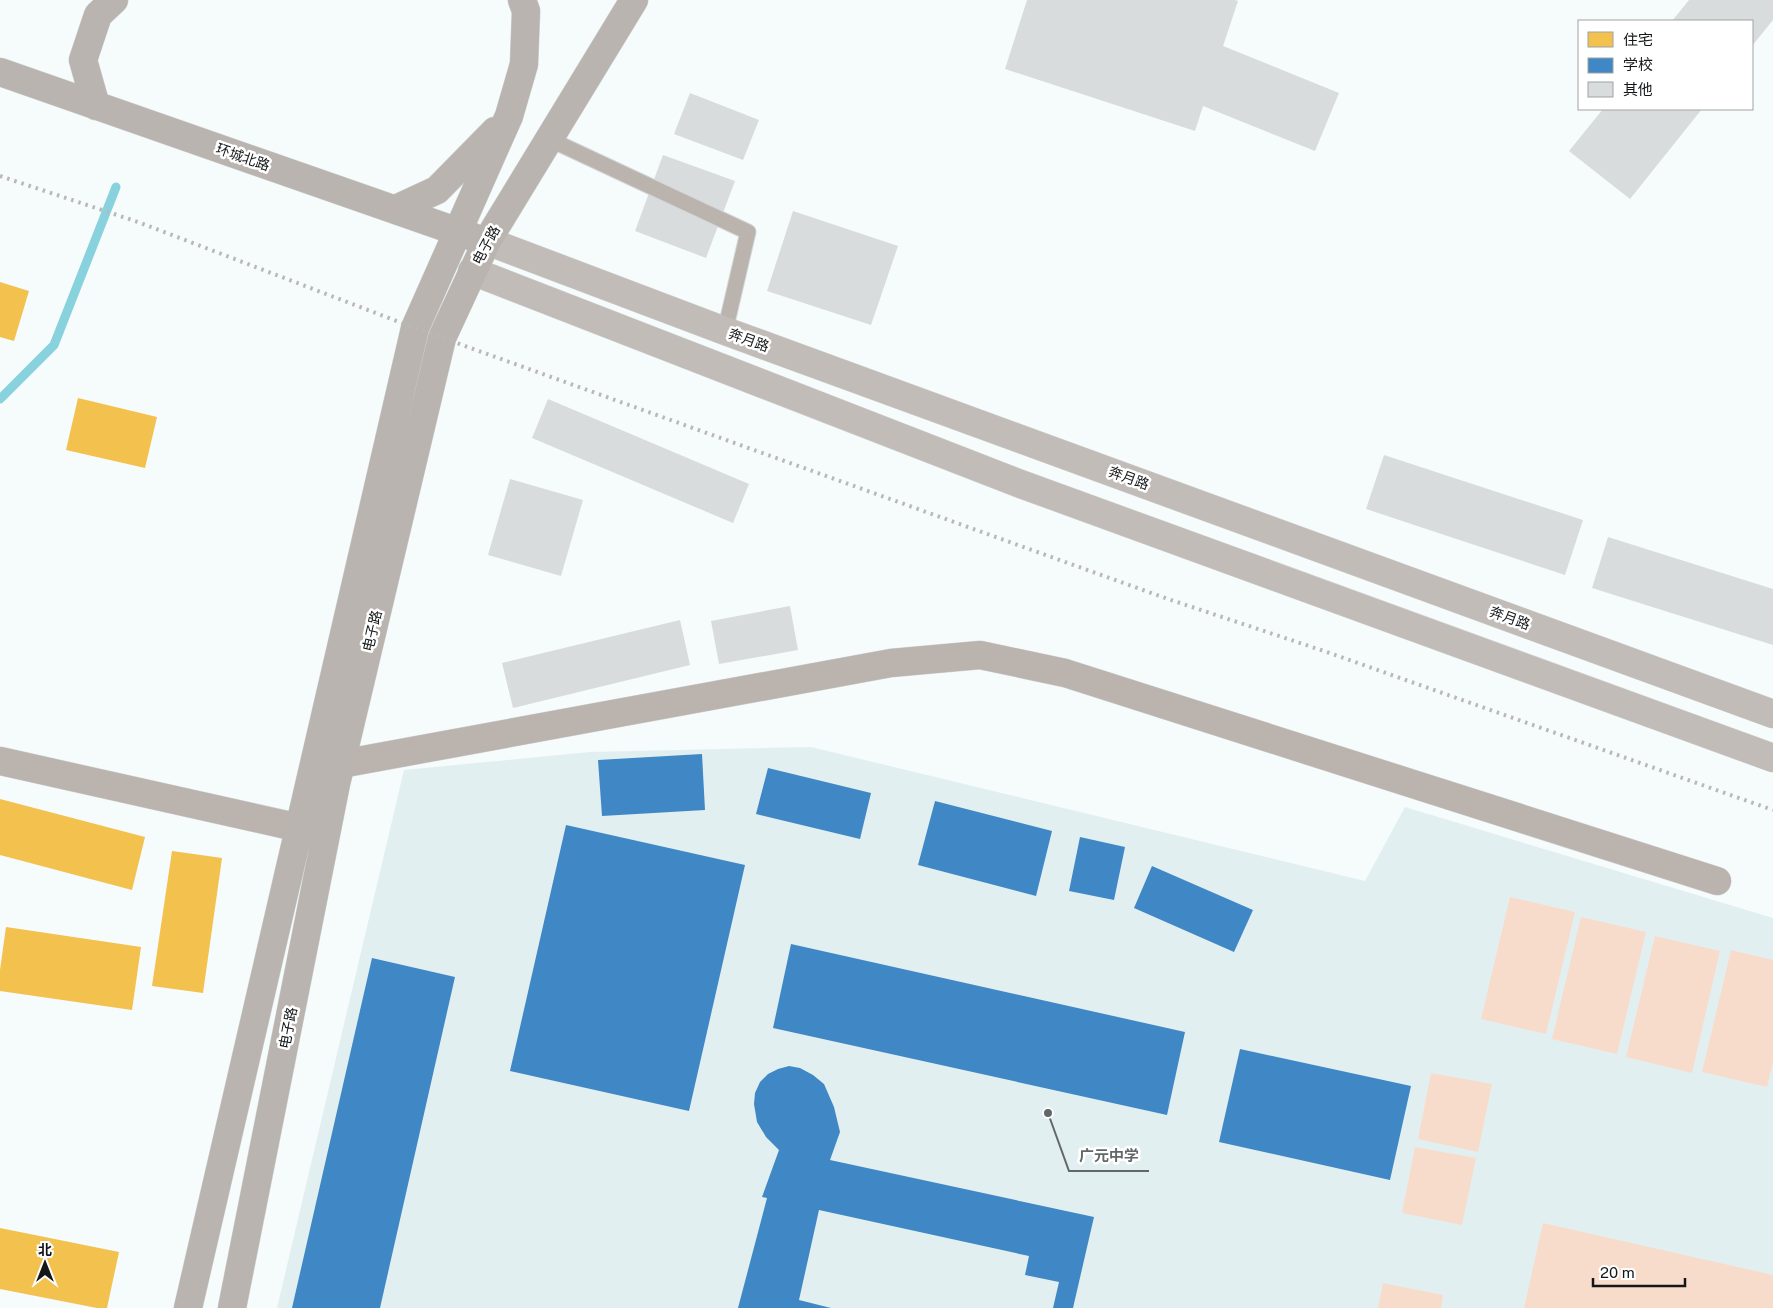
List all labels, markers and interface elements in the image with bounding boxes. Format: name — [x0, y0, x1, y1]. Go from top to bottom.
legend — [1578, 20, 1753, 110]
text: 住宅 — [1623, 31, 1653, 48]
text: 学校 — [1623, 56, 1653, 73]
text: 其他 — [1623, 81, 1653, 98]
street label: 环城北路 — [214, 140, 272, 174]
street label: 电子路 — [469, 223, 503, 267]
street label: 奔月路 — [727, 325, 771, 355]
street label: 奔月路 — [1107, 463, 1151, 493]
street label: 奔月路 — [1488, 603, 1532, 633]
street label: 电子路 — [359, 609, 385, 653]
street label: 电子路 — [276, 1006, 300, 1050]
callout: 广元中学 — [1069, 1141, 1149, 1171]
text: 广元中学 — [1079, 1147, 1139, 1164]
north arrow — [20, 1238, 70, 1288]
text: 北 — [38, 1242, 52, 1258]
scale bar — [1593, 1256, 1686, 1288]
text: 20 m — [1600, 1264, 1635, 1281]

